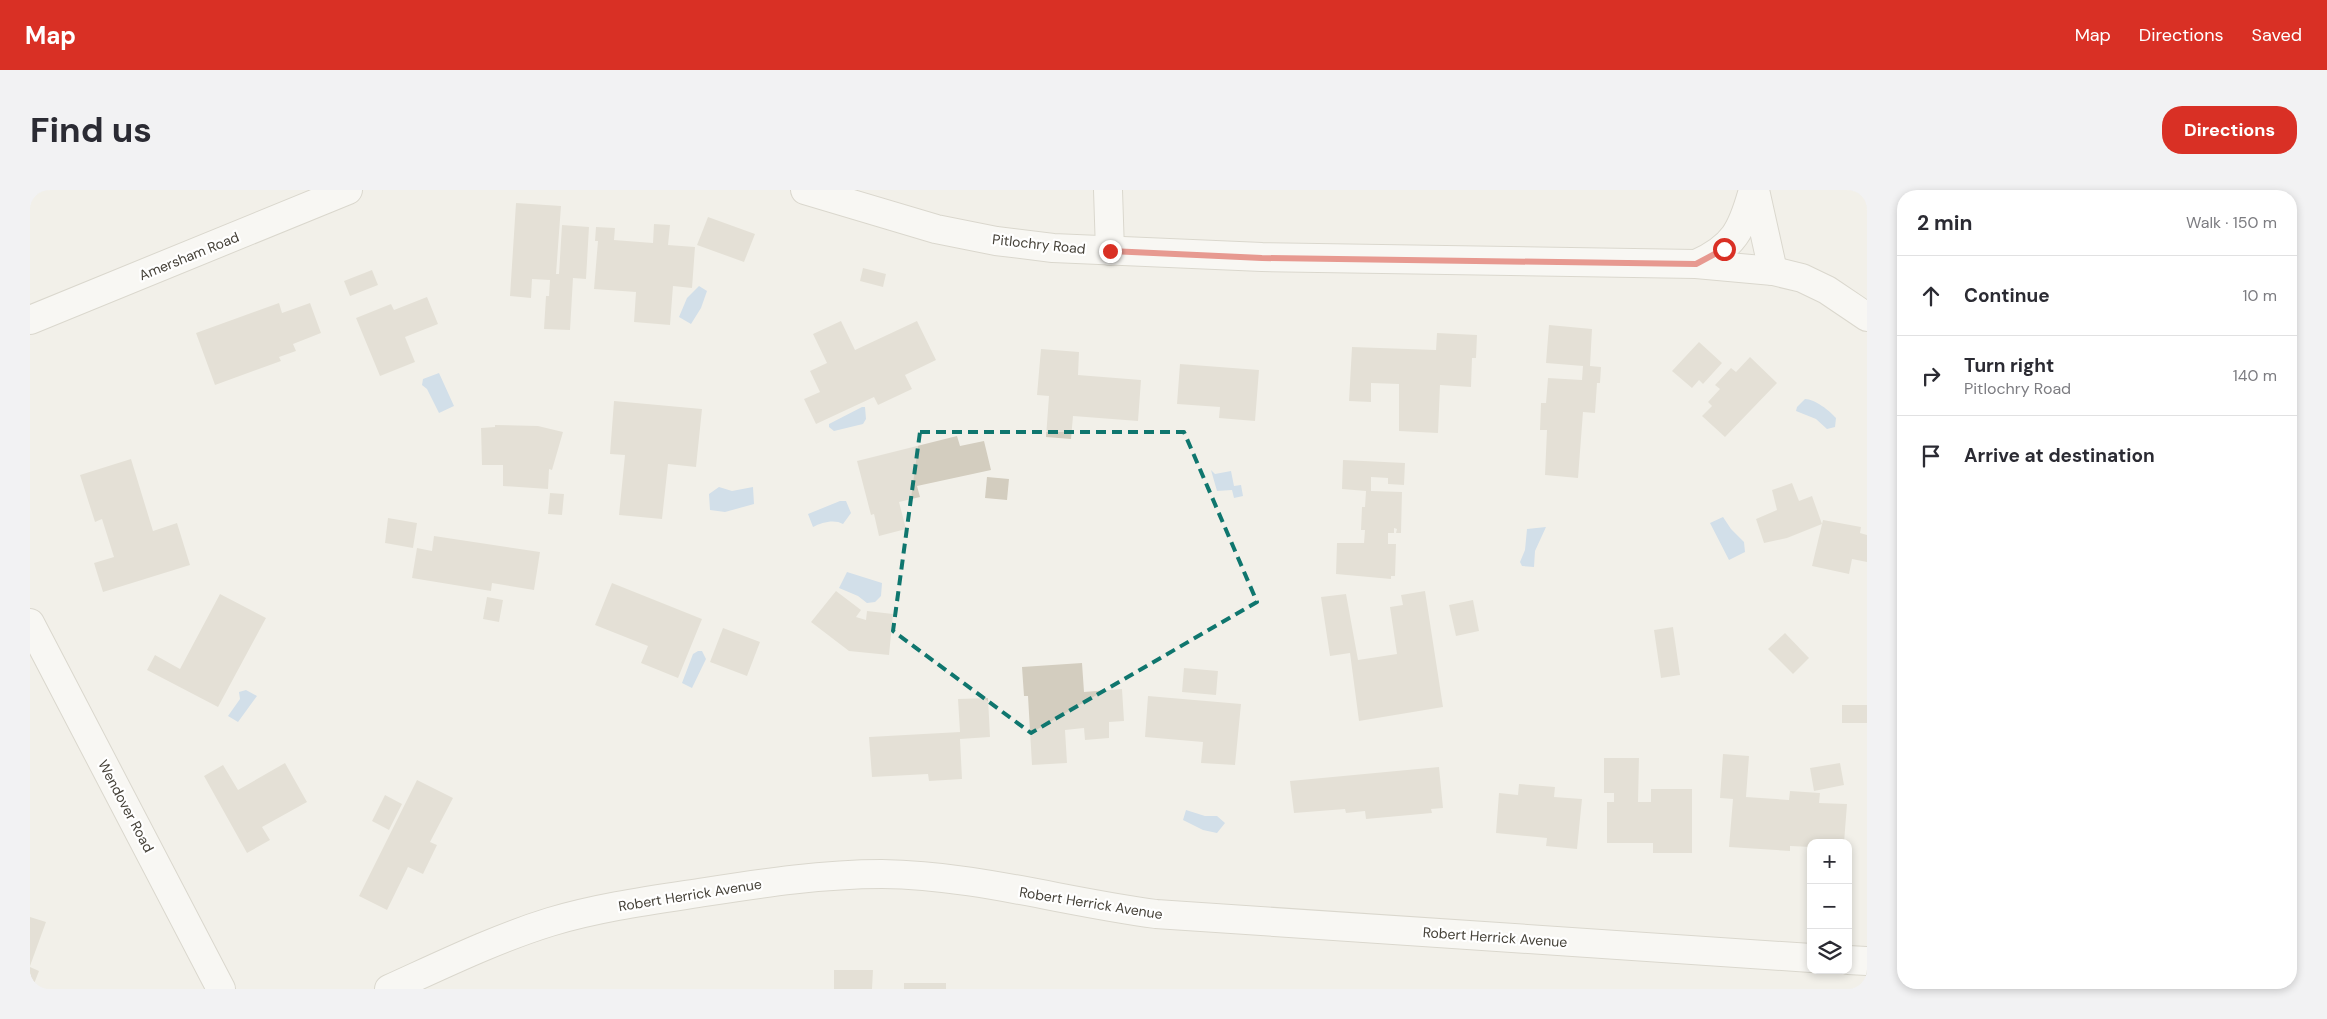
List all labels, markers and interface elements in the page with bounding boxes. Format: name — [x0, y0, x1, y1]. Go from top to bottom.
text: Map — [25, 20, 76, 51]
text: Map — [2075, 23, 2111, 47]
text: Directions — [2139, 23, 2224, 47]
text: Saved — [2252, 23, 2302, 47]
button: Directions — [2162, 106, 2297, 154]
text: Find us — [30, 107, 152, 153]
text: 2 min — [1917, 209, 1973, 237]
text: Walk · 150 m — [2186, 212, 2277, 233]
street label: Amersham Road — [136, 228, 242, 284]
street label: Pitlochry Road — [991, 230, 1087, 258]
route start — [1713, 238, 1736, 261]
route end — [1099, 240, 1122, 263]
icon: ahead — [1917, 282, 1945, 310]
text: Continue — [1964, 283, 2050, 308]
text: 10 m — [2243, 285, 2277, 306]
text: Turn right — [1964, 353, 2054, 378]
icon: right — [1917, 362, 1945, 390]
text: 140 m — [2233, 365, 2277, 386]
text: Pitlochry Road — [1964, 378, 2071, 399]
icon: arrive — [1917, 442, 1945, 470]
text: Arrive at destination — [1964, 443, 2155, 468]
street label: Wendover Road — [94, 757, 158, 855]
map controls — [1807, 839, 1852, 974]
button: + — [1807, 839, 1852, 884]
street label: Robert Herrick Avenue — [617, 875, 763, 915]
street label: Robert Herrick Avenue — [1018, 883, 1164, 923]
button: − — [1807, 884, 1852, 929]
street label: Robert Herrick Avenue — [1422, 923, 1568, 951]
button: layers — [1807, 929, 1852, 974]

